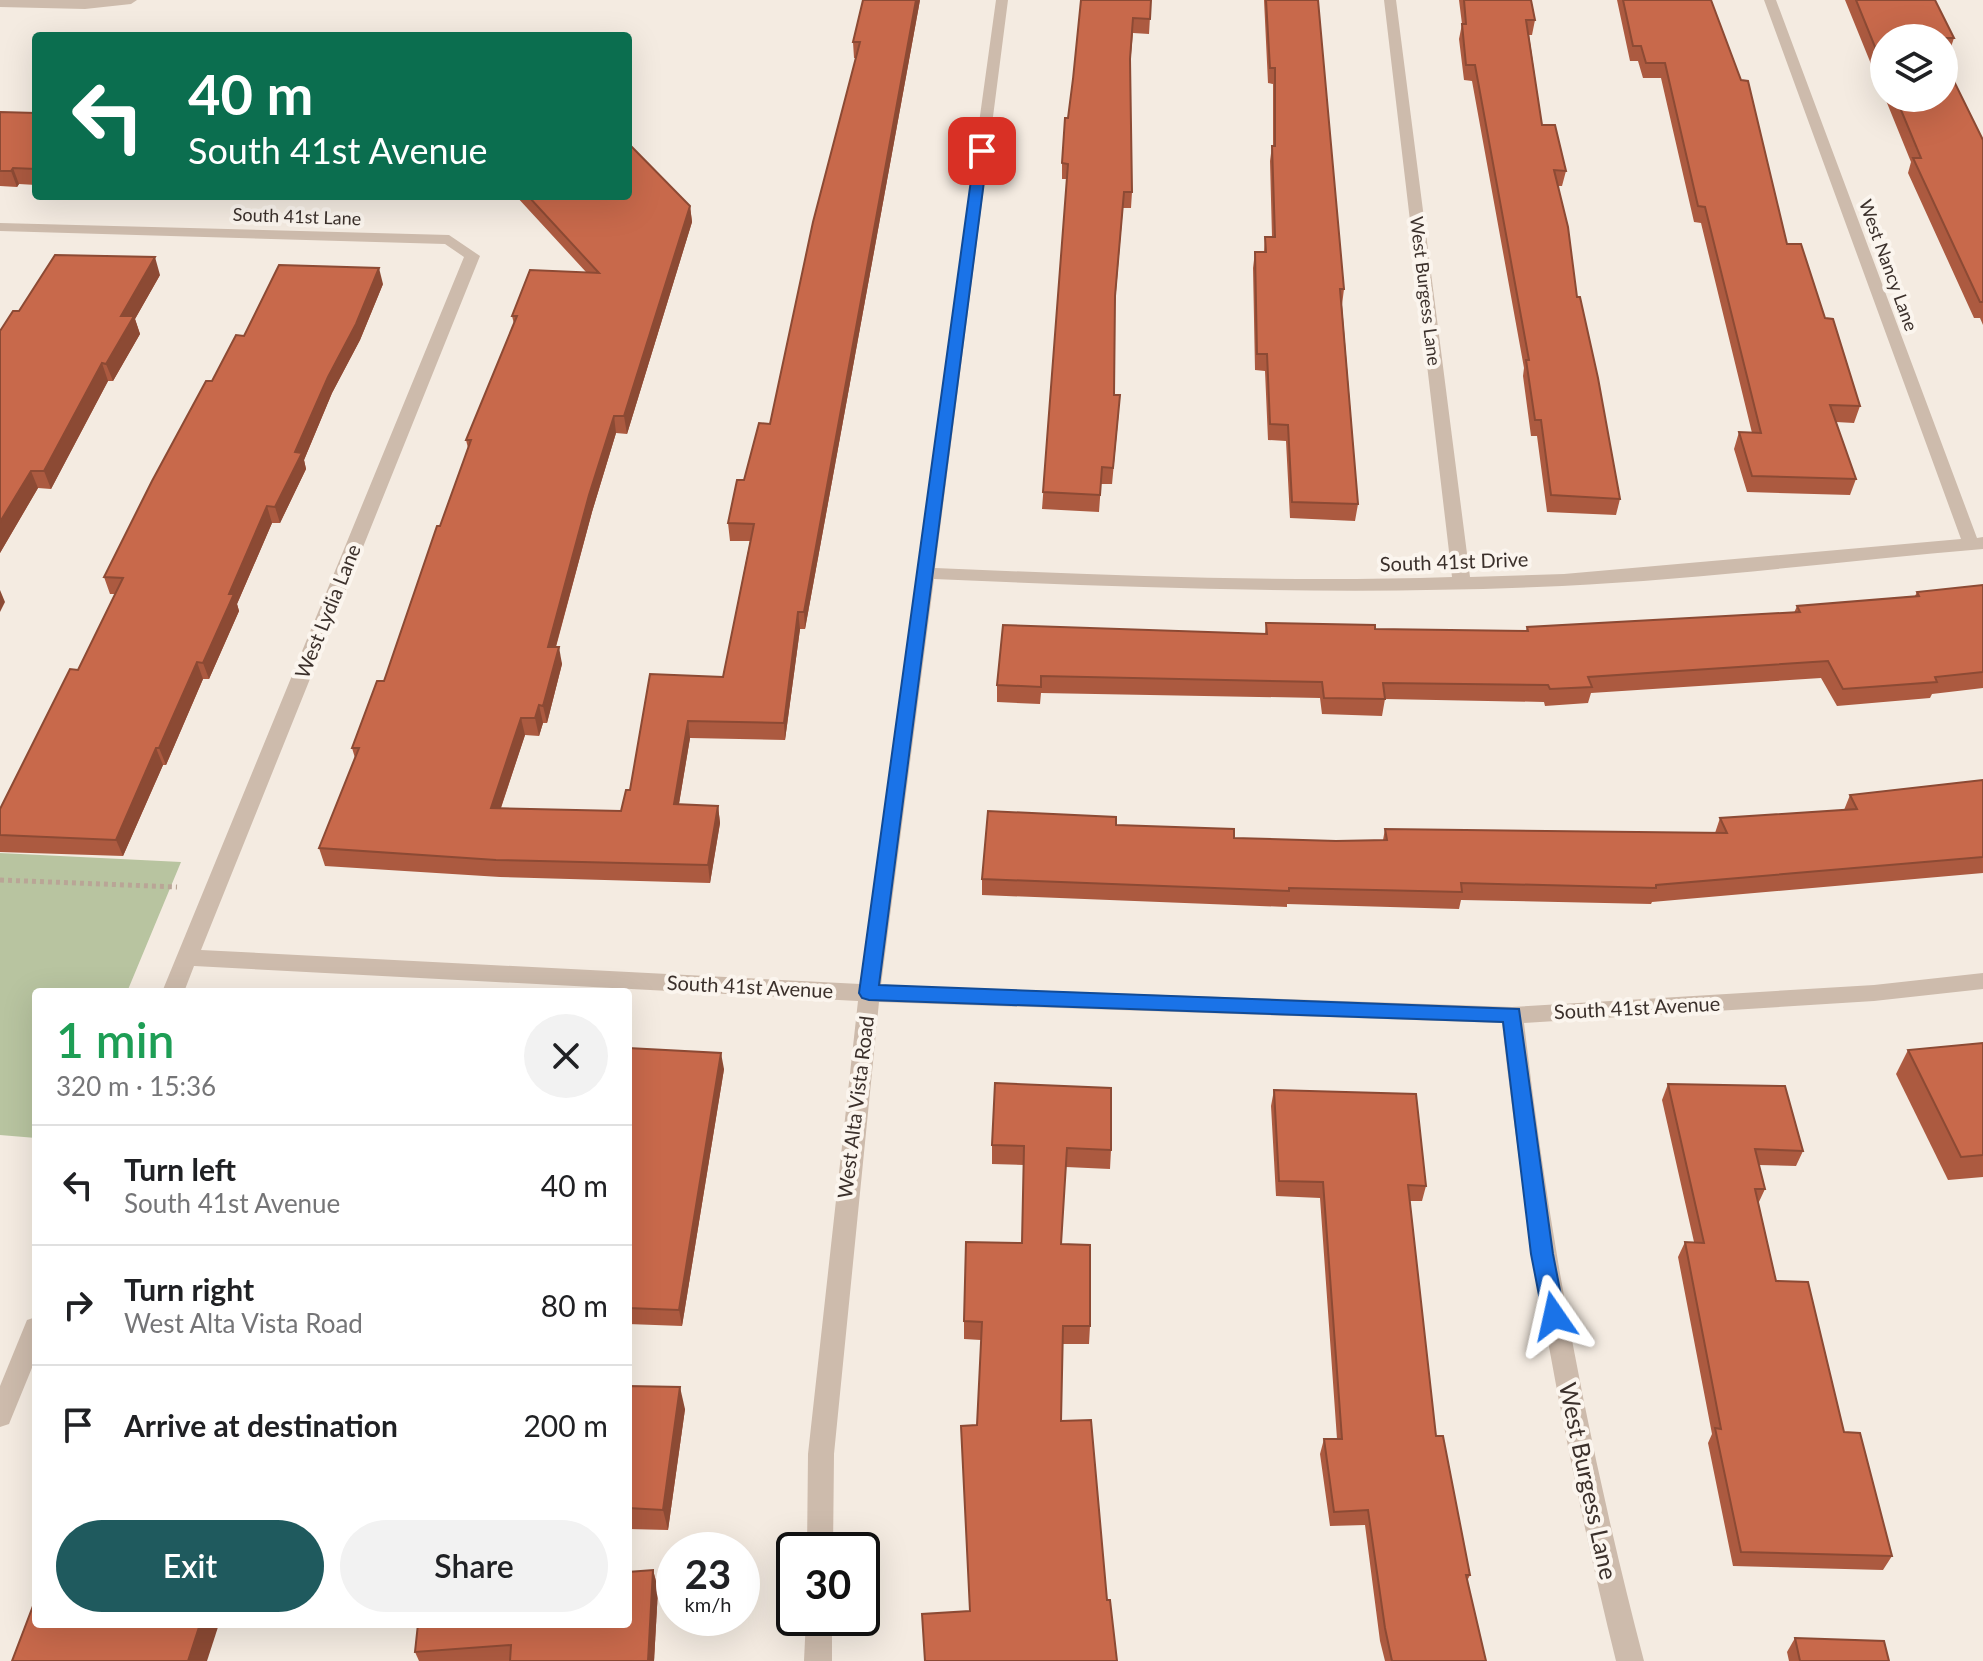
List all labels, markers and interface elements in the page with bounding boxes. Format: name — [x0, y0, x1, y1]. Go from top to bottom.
map controls — [1870, 24, 1958, 112]
button: layers — [1870, 24, 1958, 112]
text: 40 m — [188, 60, 313, 127]
icon: left — [56, 64, 160, 168]
pin — [948, 117, 1016, 185]
text: South 41st Avenue — [188, 128, 488, 172]
icon: arrive — [960, 129, 1004, 173]
street label: West Nancy Lane — [1855, 196, 1923, 334]
street label: South 41st Lane — [232, 203, 362, 229]
street label: West Burgess Lane — [1406, 215, 1446, 367]
street label: West Lydia Lane — [289, 540, 365, 682]
street label: South 41st Drive — [1379, 546, 1529, 576]
street label: South 41st Avenue — [666, 970, 834, 1002]
street label: South 41st Avenue — [1553, 991, 1721, 1023]
text: 1 min — [56, 1011, 174, 1068]
button: close — [524, 1014, 608, 1098]
street label: West Alta Vista Road — [832, 1014, 878, 1200]
text: 320 m · 15:36 — [56, 1070, 216, 1102]
text: Turn left — [124, 1151, 236, 1187]
icon: left — [56, 1163, 100, 1207]
text: 40 m — [541, 1167, 608, 1203]
text: South 41st Avenue — [124, 1187, 340, 1219]
text: Turn right — [124, 1271, 254, 1307]
position arrow — [1512, 1274, 1596, 1358]
icon: right — [56, 1283, 100, 1327]
text: 80 m — [541, 1287, 608, 1323]
text: West Alta Vista Road — [124, 1307, 363, 1339]
street label: West Burgess Lane — [1554, 1380, 1624, 1582]
icon: arrive — [56, 1403, 100, 1447]
text: Arrive at destination — [124, 1407, 398, 1443]
text: 200 m — [523, 1407, 608, 1443]
button: Exit — [56, 1520, 324, 1612]
button: Share — [340, 1520, 608, 1612]
speed limit sign: 30 — [776, 1532, 880, 1636]
text: 23 — [685, 1550, 731, 1598]
text: km/h — [685, 1592, 731, 1616]

